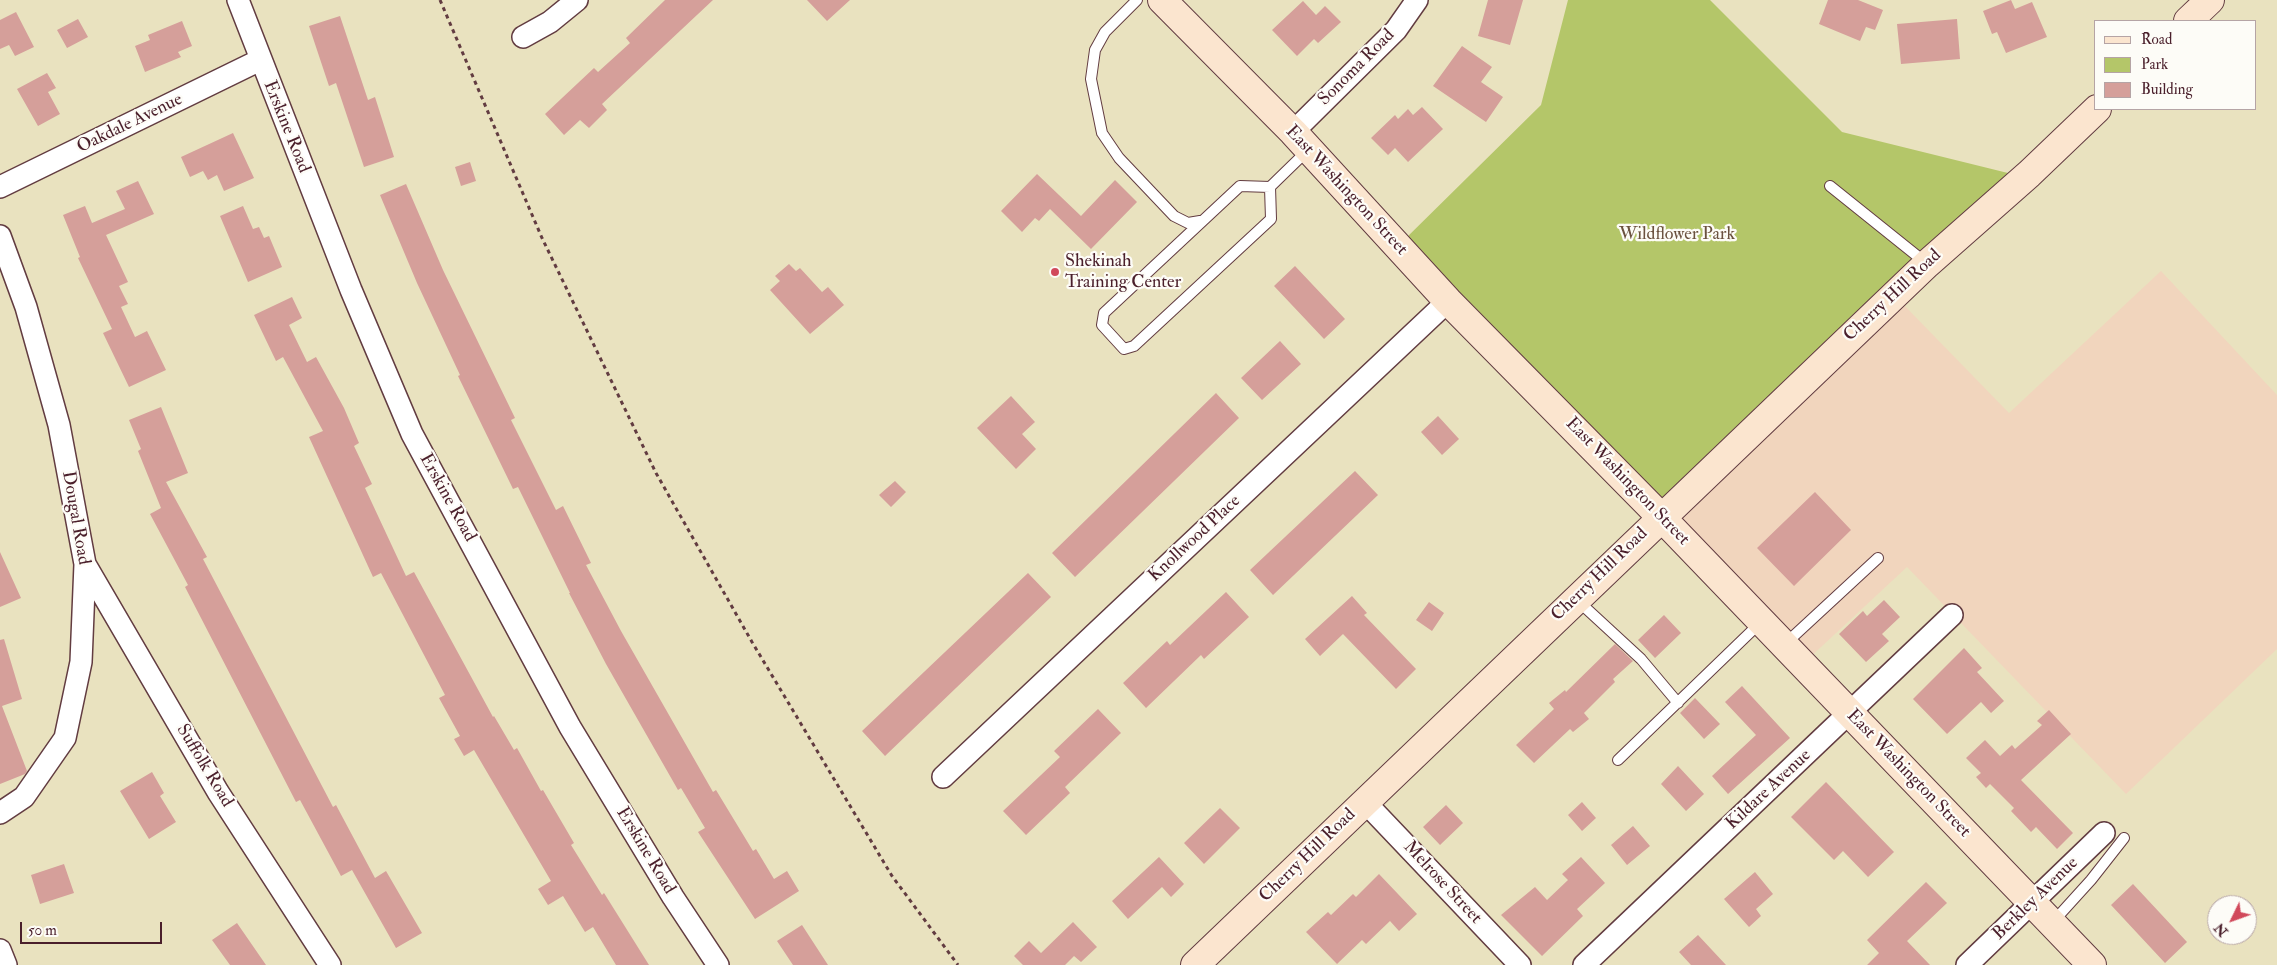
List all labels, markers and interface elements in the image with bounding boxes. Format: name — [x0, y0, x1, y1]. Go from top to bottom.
legend — [2094, 20, 2257, 110]
street label: Sonoma Road — [1314, 25, 1400, 111]
text: Road — [2141, 30, 2172, 49]
text: Park — [2141, 55, 2168, 74]
street label: Erskine Road — [258, 78, 314, 176]
text: Building — [2141, 80, 2193, 99]
street label: Oakdale Avenue — [74, 89, 186, 159]
street label: East Washington Street — [1280, 122, 1412, 260]
park label: Wildflower Park — [1619, 224, 1735, 246]
street label: Cherry Hill Road — [1840, 245, 1946, 347]
place label: Shekinah Training Center — [1065, 251, 1181, 294]
marker: Shekinah Training Center — [1049, 266, 1061, 278]
street label: East Washington Street — [1560, 413, 1694, 551]
street label: Erskine Road — [414, 450, 480, 546]
street label: Dougal Road — [56, 469, 94, 567]
street label: Knollwood Place — [1145, 491, 1245, 587]
street label: Cherry Hill Road — [1547, 524, 1653, 626]
street label: East Washington Street — [1841, 705, 1975, 843]
street label: Suffolk Road — [171, 721, 237, 811]
street label: Kildare Avenue — [1722, 745, 1816, 835]
street label: Erskine Road — [611, 804, 679, 898]
street label: Cherry Hill Road — [1255, 805, 1361, 907]
street label: Melrose Street — [1398, 837, 1486, 929]
street label: Berkley Avenue — [1989, 853, 2083, 945]
north arrow — [2207, 895, 2257, 945]
scale bar — [22, 912, 165, 944]
text: N — [2211, 919, 2232, 940]
text: 50 m — [28, 921, 57, 940]

